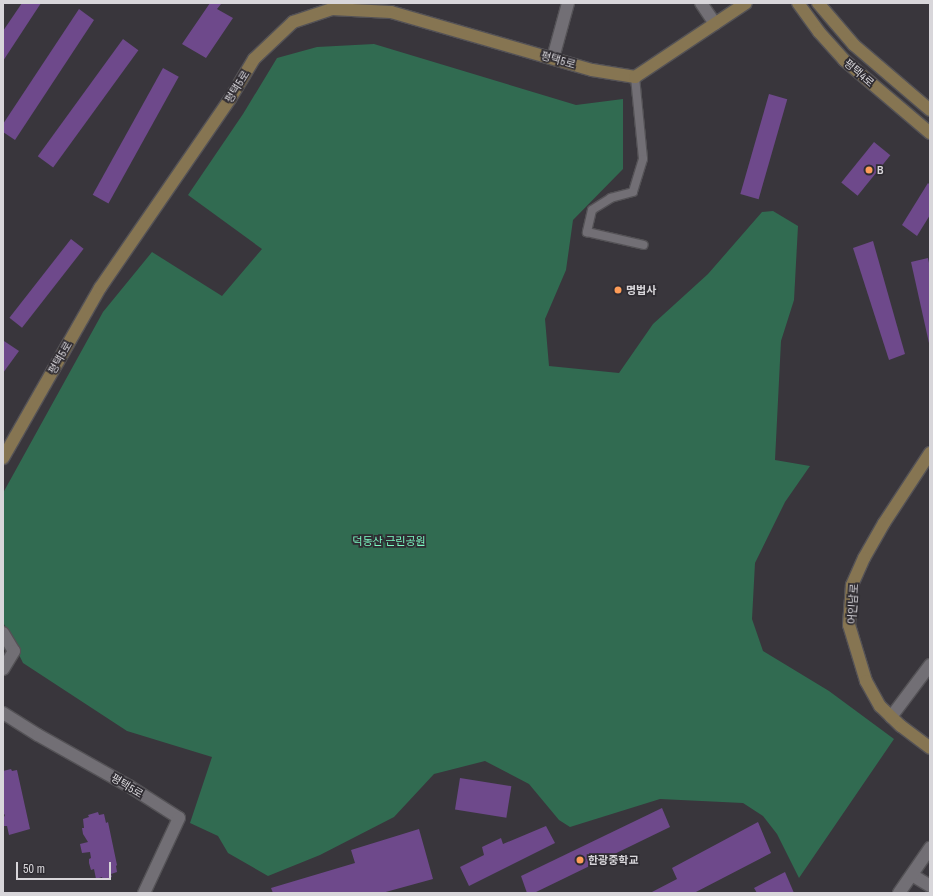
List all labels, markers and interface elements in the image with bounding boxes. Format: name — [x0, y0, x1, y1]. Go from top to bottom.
street label: 평택5로 — [539, 49, 577, 71]
street label: 평택4로 — [841, 56, 877, 90]
street label: 평택5로 — [222, 69, 252, 105]
place label: B — [877, 163, 884, 177]
marker: B — [864, 165, 874, 175]
place label: 명법사 — [626, 283, 656, 297]
marker: 명법사 — [613, 285, 623, 295]
street label: 평택5로 — [45, 339, 75, 377]
park label: 덕동산 근린공원 — [352, 534, 426, 548]
street label: 어인남로 — [845, 583, 861, 625]
street label: 평택5로 — [108, 771, 146, 801]
place label: 한광중학교 — [588, 853, 639, 867]
scale bar — [18, 854, 113, 880]
marker: 한광중학교 — [575, 855, 585, 865]
text: 50 m — [23, 861, 45, 877]

